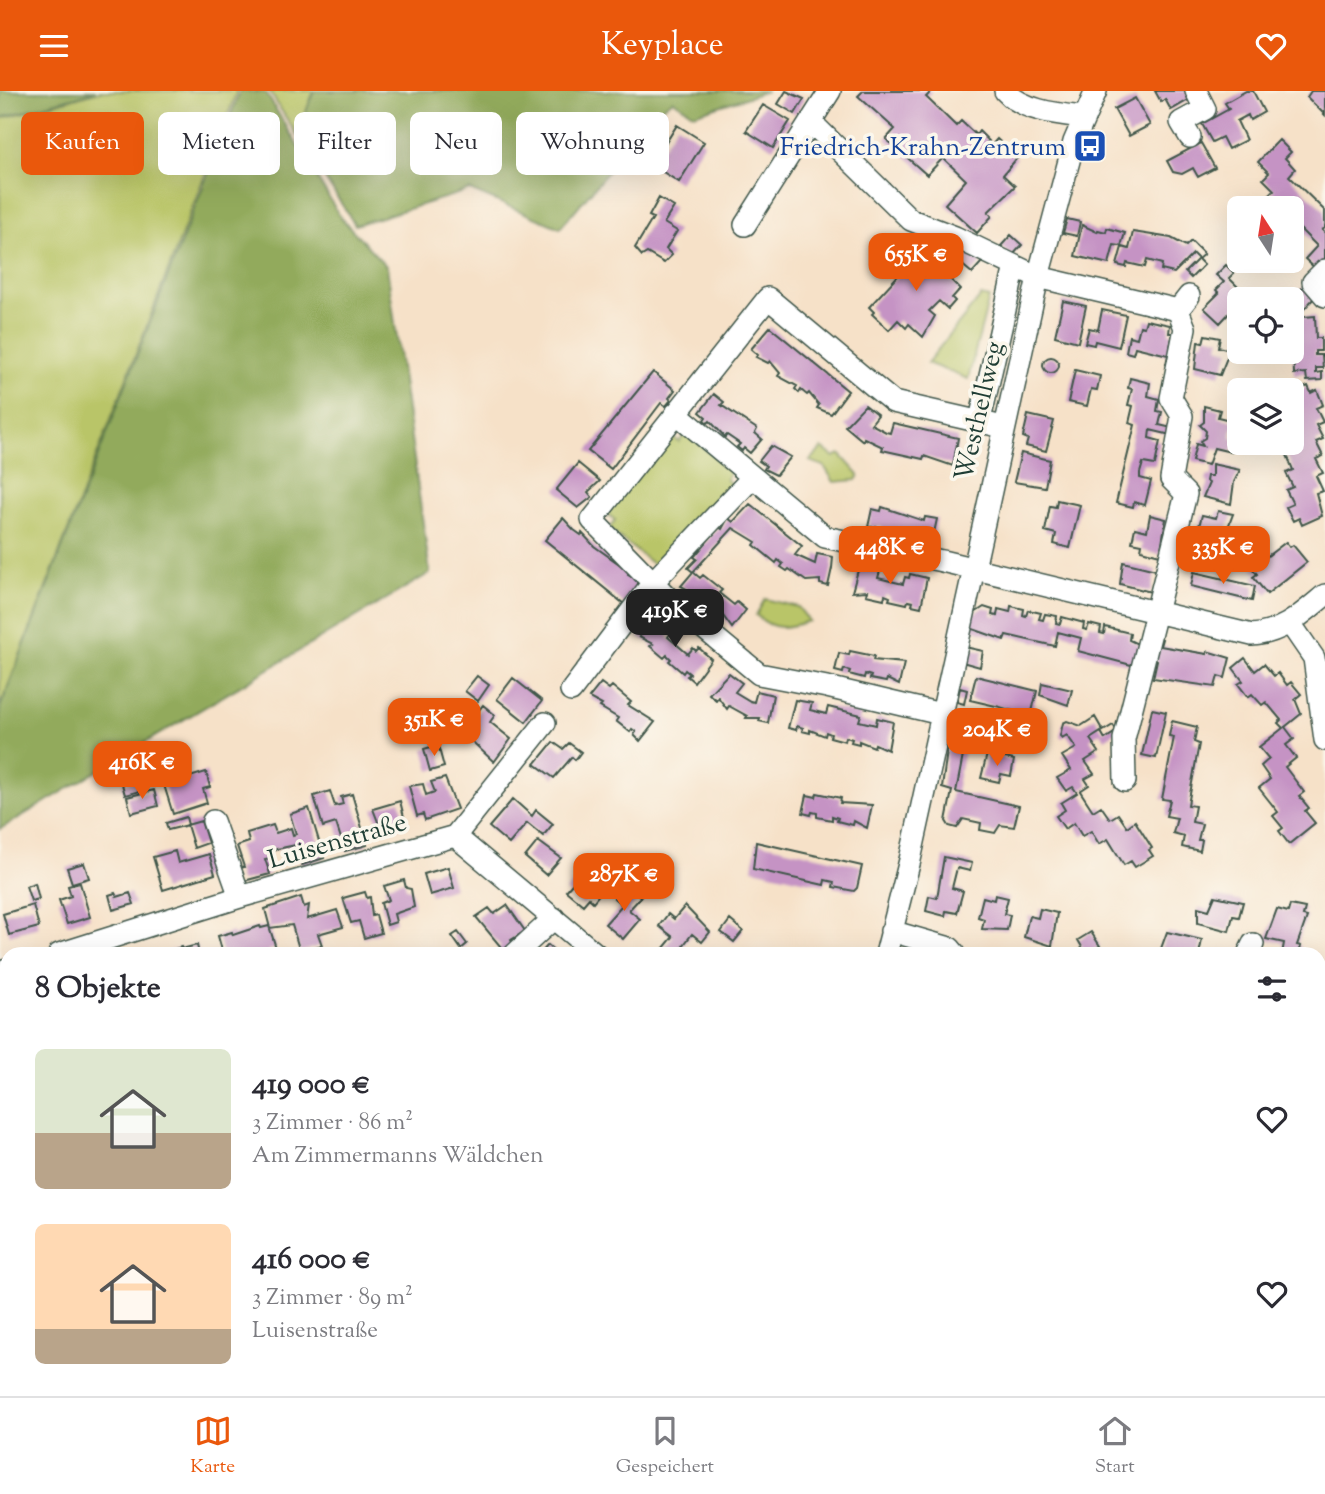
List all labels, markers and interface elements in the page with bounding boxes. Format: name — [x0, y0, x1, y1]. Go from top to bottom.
text: Keyplace — [601, 23, 724, 69]
icon: menu — [35, 27, 73, 65]
icon: heart — [1252, 27, 1290, 65]
chip: Kaufen — [21, 112, 144, 175]
chip: Mieten — [158, 112, 280, 175]
chip: Filter — [294, 112, 396, 175]
chip: Neu — [410, 112, 502, 175]
chip: Wohnung — [516, 112, 669, 175]
bus stop icon: Friedrich-Krahn-Zentrum — [1071, 127, 1109, 165]
place label: Friedrich-Krahn-Zentrum — [780, 130, 1066, 167]
north arrow — [1227, 196, 1304, 273]
map controls — [1227, 196, 1304, 455]
pin: 655K € — [859, 233, 973, 293]
text: 655K € — [884, 239, 948, 272]
button: locate — [1227, 287, 1304, 364]
street label: Westhellweg — [946, 338, 1014, 485]
button: layers — [1227, 378, 1304, 455]
pin: 448K € — [833, 526, 947, 586]
pin: 335K € — [1166, 526, 1280, 586]
text: 448K € — [855, 532, 925, 565]
text: 335K € — [1192, 532, 1254, 565]
pin: 419K € — [618, 589, 732, 649]
text: 419K € — [642, 595, 708, 628]
pin: 351K € — [377, 699, 491, 758]
text: 351K € — [404, 704, 464, 737]
pin: 204K € — [940, 709, 1054, 768]
text: 204K € — [962, 714, 1032, 747]
pin: 416K € — [85, 741, 199, 801]
text: 416K € — [109, 747, 175, 780]
street label: Luisenstraße — [264, 805, 411, 880]
pin: 287K € — [567, 853, 681, 913]
text: 287K € — [589, 859, 659, 892]
text: 8 Objekte — [35, 968, 161, 1011]
icon: filters — [1253, 970, 1291, 1008]
text: 419 000 € — [252, 1064, 370, 1107]
icon: home — [91, 1077, 175, 1161]
icon: heart — [1253, 1100, 1291, 1138]
text: 3 Zimmer · 86 m² — [252, 1107, 413, 1140]
text: Am Zimmermanns Wäldchen — [252, 1140, 544, 1173]
text: 416 000 € — [252, 1239, 371, 1282]
icon: home — [91, 1252, 175, 1336]
icon: heart — [1253, 1275, 1291, 1313]
text: 3 Zimmer · 89 m² — [252, 1282, 413, 1315]
text: Luisenstraße — [252, 1315, 378, 1348]
tab: Karte — [190, 1412, 235, 1481]
tab: Gespeichert — [616, 1412, 714, 1481]
tab: Start — [1095, 1412, 1135, 1481]

